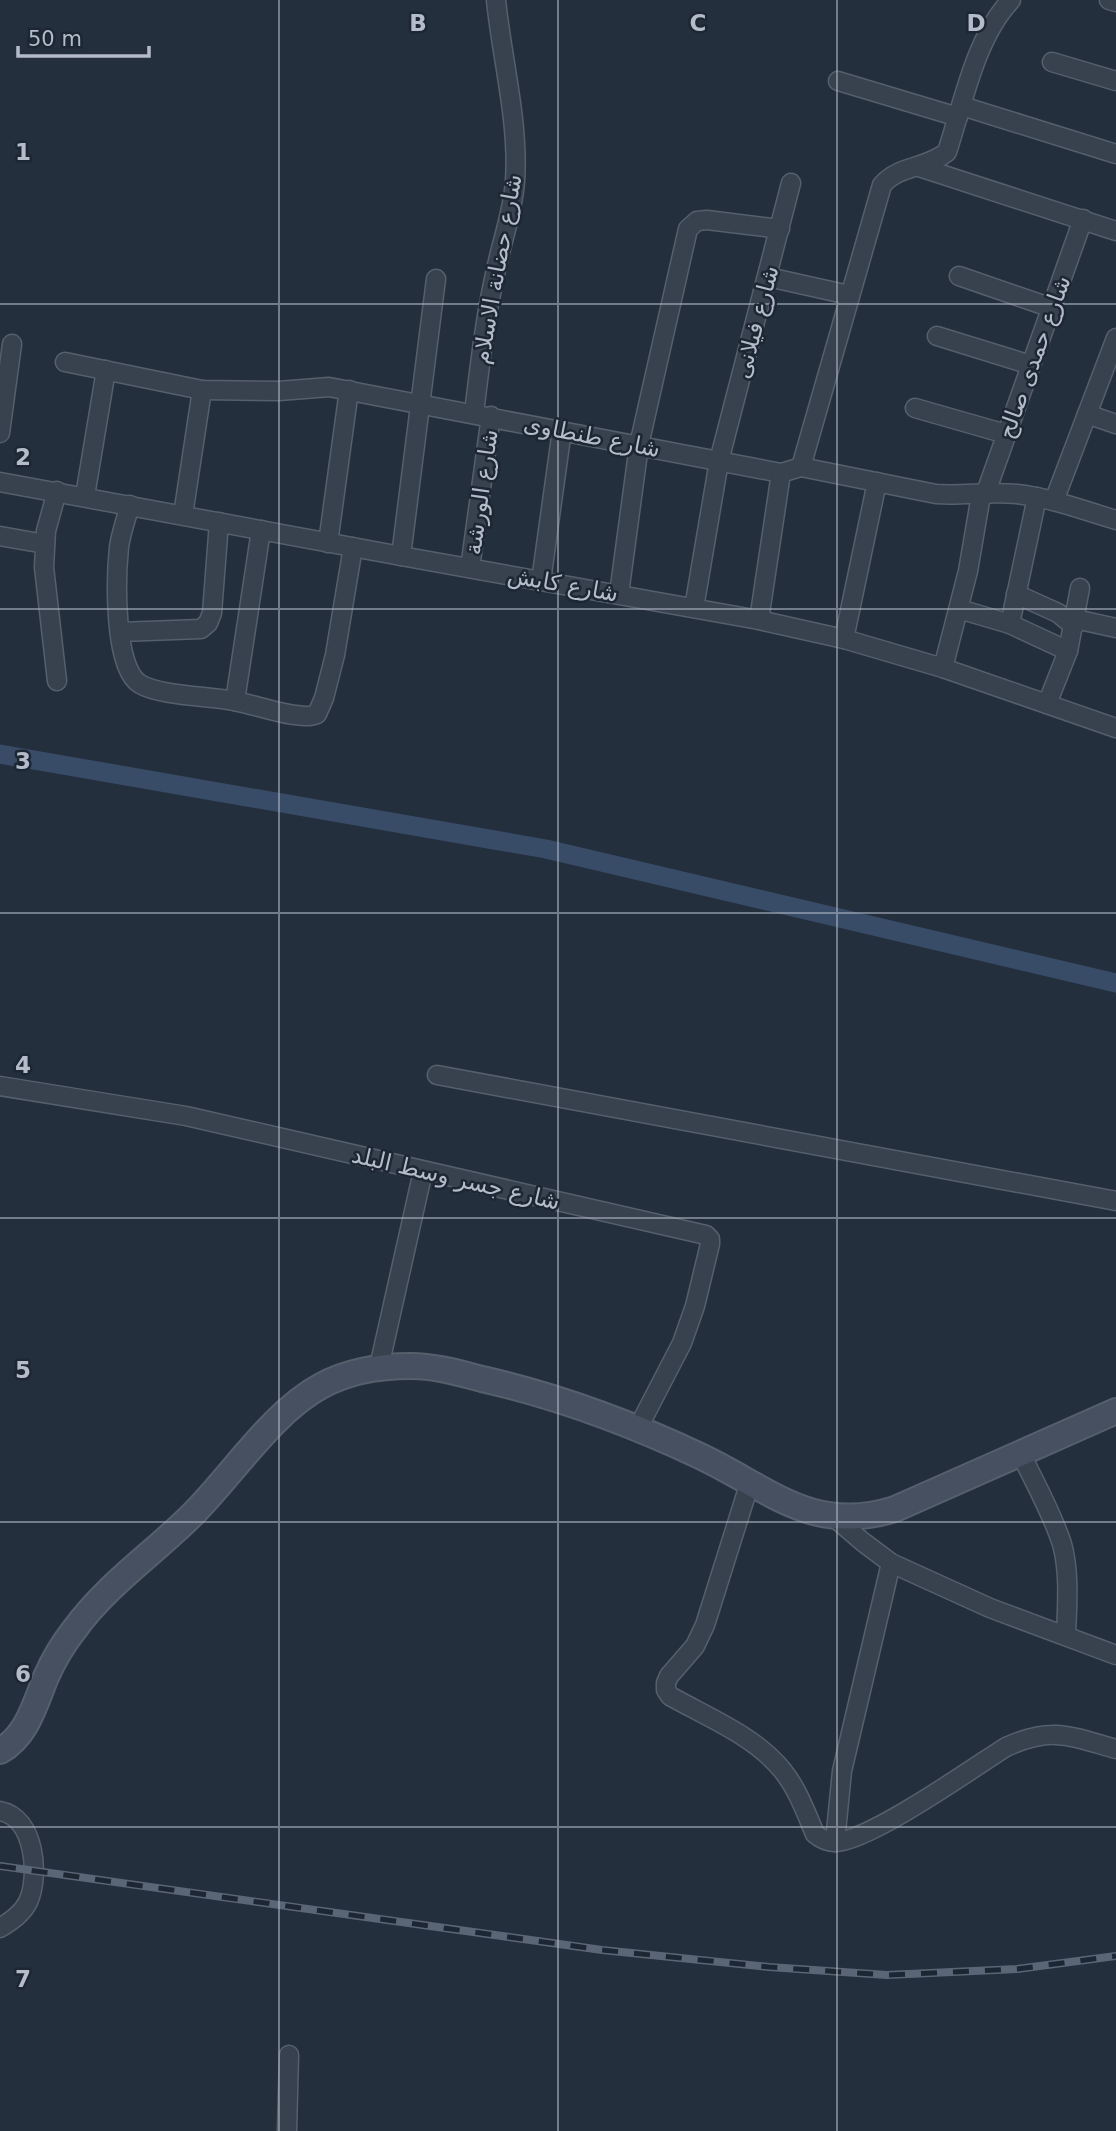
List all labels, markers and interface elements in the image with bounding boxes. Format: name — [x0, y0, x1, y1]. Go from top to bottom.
text: B — [409, 10, 427, 36]
text: C — [690, 10, 706, 36]
text: D — [966, 10, 986, 36]
scale bar — [18, 14, 149, 58]
text: 50 m — [28, 27, 82, 51]
text: 1 — [15, 139, 31, 165]
street label: شارع حضانة الاسلام — [467, 172, 527, 366]
street label: شارع فيلانى — [728, 263, 784, 381]
street label: شارع حمدى صالح — [992, 272, 1077, 442]
street label: شارع طنطاوى — [521, 410, 663, 463]
street label: شارع الورشة — [459, 428, 504, 557]
text: 2 — [15, 444, 31, 470]
street label: شارع كابش — [505, 561, 620, 608]
text: 3 — [15, 748, 31, 774]
text: 4 — [15, 1052, 31, 1078]
street label: شارع جسر وسط البلد — [349, 1141, 563, 1216]
text: 5 — [15, 1357, 31, 1383]
text: 6 — [15, 1661, 31, 1687]
text: 7 — [15, 1966, 31, 1992]

